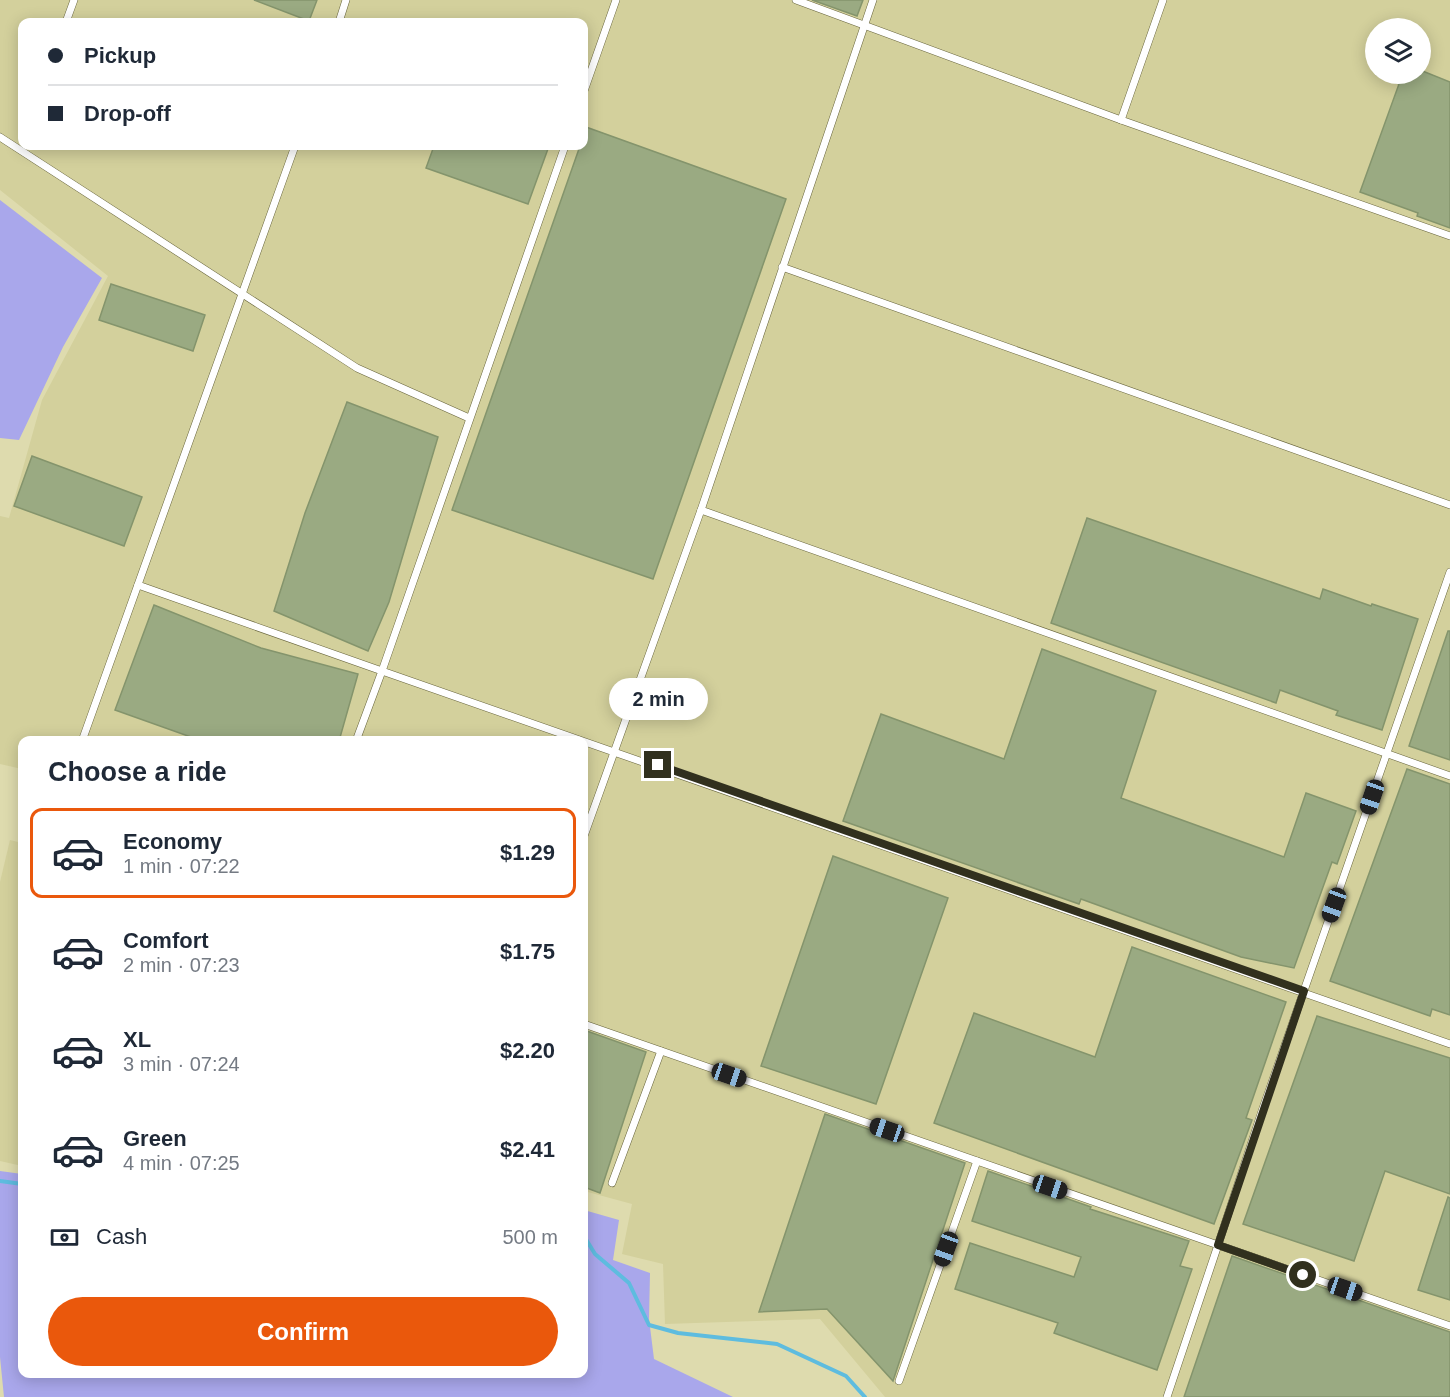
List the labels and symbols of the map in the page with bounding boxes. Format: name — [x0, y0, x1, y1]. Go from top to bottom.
callout: 2 min — [608, 678, 708, 720]
route end — [644, 751, 671, 778]
car — [1358, 777, 1386, 817]
car — [1319, 885, 1349, 925]
car — [709, 1061, 749, 1089]
car — [867, 1116, 907, 1144]
car — [1030, 1173, 1070, 1201]
car — [931, 1229, 961, 1269]
route start — [1289, 1261, 1316, 1288]
car — [1325, 1275, 1365, 1303]

